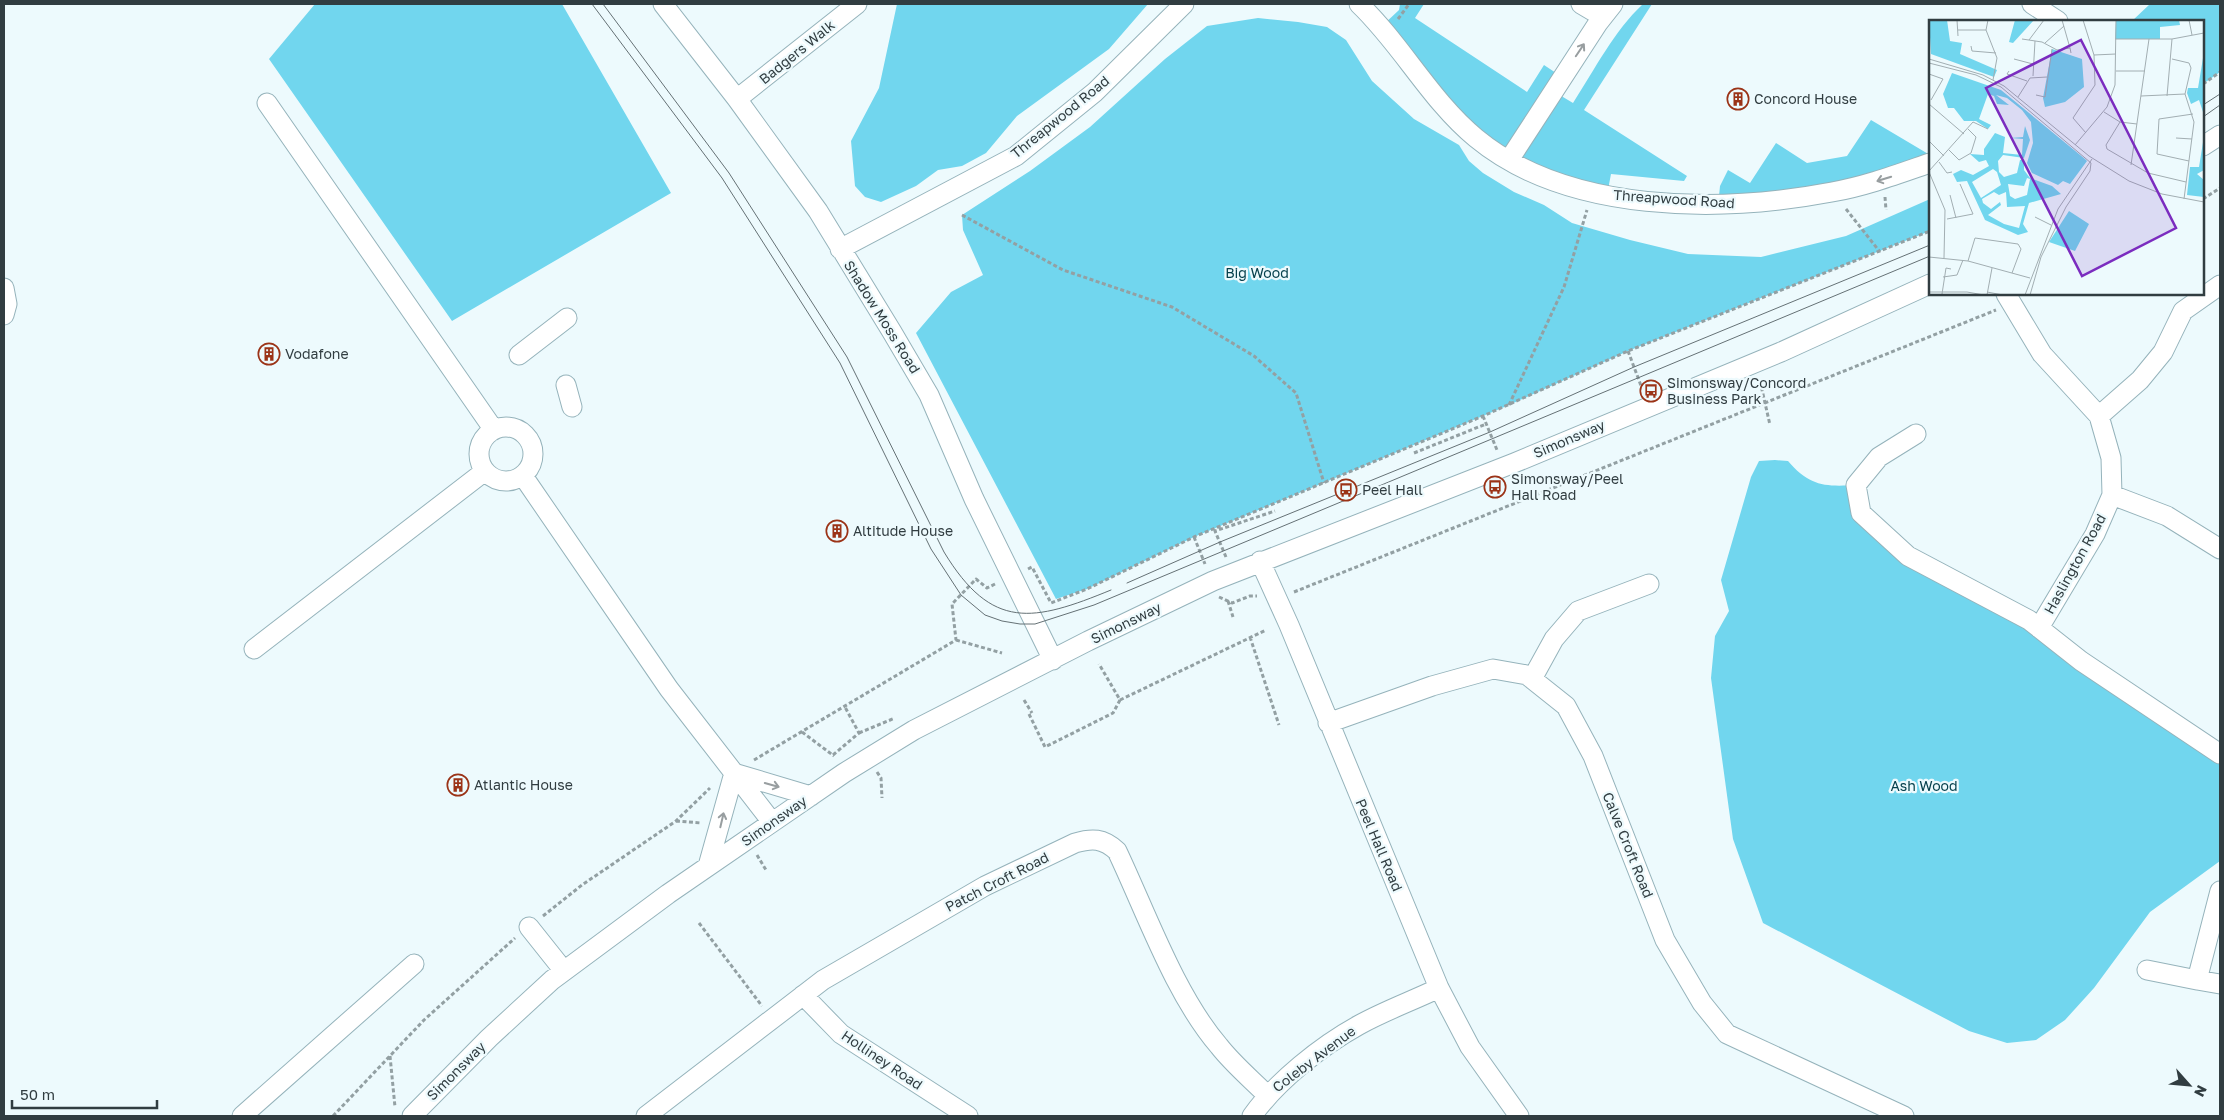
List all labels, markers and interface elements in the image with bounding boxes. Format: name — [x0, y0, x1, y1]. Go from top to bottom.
street label: Badgers Walk — [756, 16, 838, 87]
inset map — [1929, 20, 2204, 295]
one-way arrow — [1575, 43, 1585, 57]
street label: Threapwood Road — [1007, 72, 1112, 161]
building icon: Concord House — [1726, 87, 1750, 111]
place label: Concord House — [1754, 90, 1857, 107]
one-way arrow — [1876, 174, 1892, 184]
street label: Threapwood Road — [1613, 186, 1735, 211]
street label: Shadow Moss Road — [841, 257, 924, 376]
park label: Big Wood — [1225, 264, 1289, 281]
building icon: Vodafone — [257, 342, 281, 366]
place label: Vodafone — [285, 345, 349, 362]
place label: Simonsway/Concord Business Park — [1667, 374, 1806, 407]
bus stop icon: Simonsway/Concord Business Park — [1639, 379, 1663, 403]
street label: Simonsway — [1530, 416, 1607, 461]
place label: Simonsway/Peel Hall Road — [1511, 470, 1624, 503]
bus stop icon: Simonsway/Peel Hall Road — [1483, 475, 1507, 499]
bus stop icon: Peel Hall — [1334, 478, 1358, 502]
place label: Peel Hall — [1362, 481, 1423, 498]
street label: Haslington Road — [2040, 511, 2109, 617]
building icon: Altitude House — [825, 519, 849, 543]
place label: Altitude House — [853, 522, 953, 539]
street label: Simonsway — [1088, 598, 1164, 647]
building icon: Atlantic House — [446, 773, 470, 797]
place label: Atlantic House — [474, 776, 573, 793]
park label: Ash Wood — [1890, 777, 1958, 794]
one-way arrow — [764, 781, 780, 790]
street label: Calve Croft Road — [1599, 789, 1657, 900]
street label: Simonsway — [738, 792, 810, 849]
street label: Peel Hall Road — [1352, 796, 1407, 893]
one-way arrow — [718, 813, 727, 829]
street label: Patch Croft Road — [942, 848, 1051, 915]
street label: Coleby Avenue — [1269, 1022, 1359, 1095]
street label: Holliney Road — [839, 1026, 926, 1093]
street label: Simonsway — [423, 1038, 489, 1104]
north arrow — [2164, 1060, 2214, 1110]
scale bar — [12, 1078, 158, 1110]
text: N — [2191, 1083, 2211, 1100]
text: 50 m — [20, 1085, 55, 1103]

